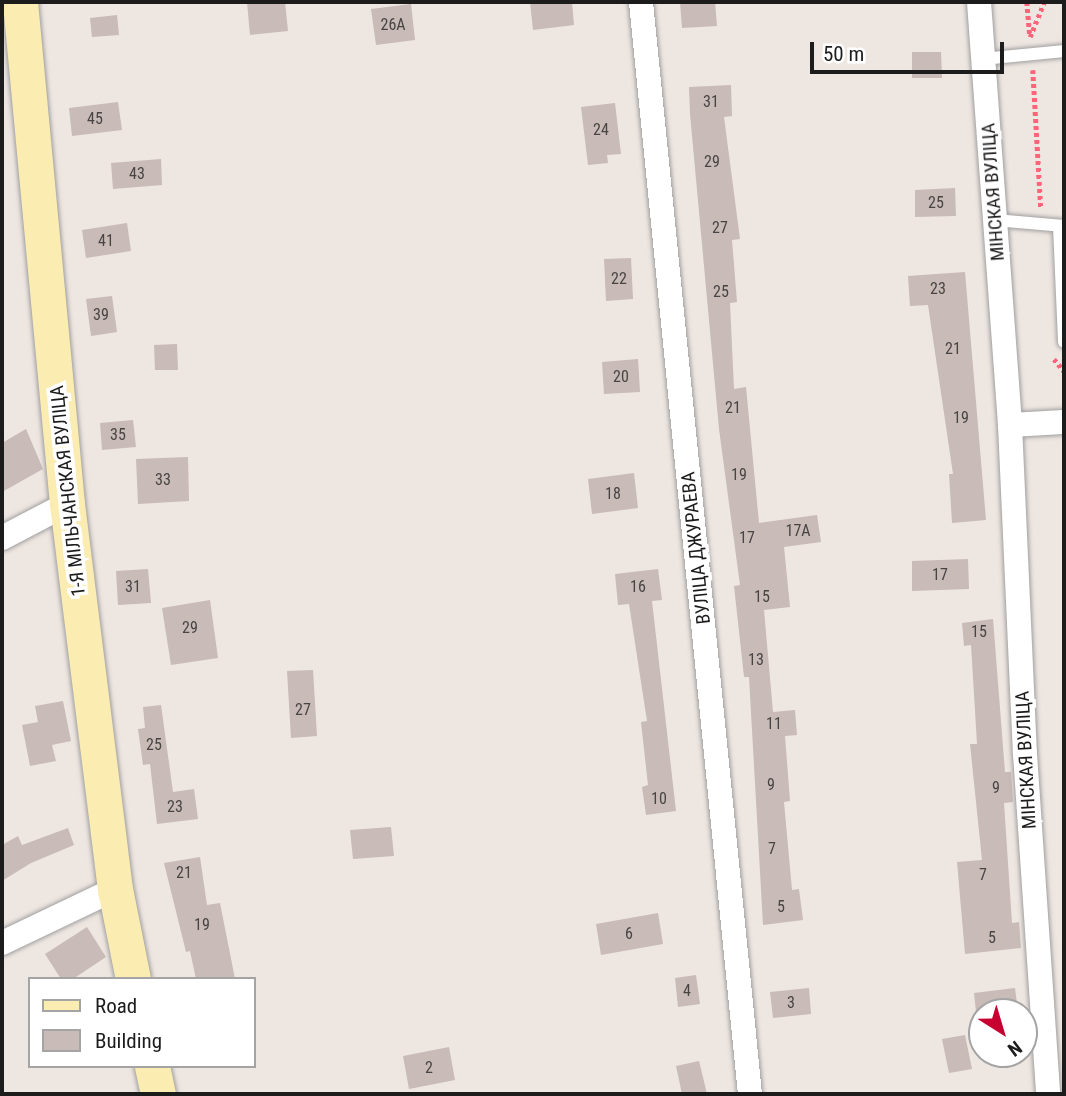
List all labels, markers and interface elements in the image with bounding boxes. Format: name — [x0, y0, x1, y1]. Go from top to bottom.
house number: 26А — [380, 15, 406, 35]
scale bar — [814, 28, 1008, 72]
text: 50 m — [823, 42, 864, 66]
house number: 31 — [703, 92, 719, 112]
house number: 45 — [87, 109, 103, 129]
house number: 24 — [593, 120, 609, 140]
street label: МІНСКАЯ ВУЛІЦА — [977, 122, 1009, 262]
house number: 29 — [704, 152, 720, 172]
house number: 43 — [129, 164, 145, 184]
house number: 25 — [928, 193, 944, 213]
house number: 27 — [712, 218, 728, 238]
house number: 41 — [98, 231, 114, 251]
house number: 22 — [611, 269, 627, 289]
house number: 23 — [930, 279, 946, 299]
house number: 25 — [713, 282, 729, 302]
house number: 39 — [93, 305, 109, 325]
house number: 21 — [945, 339, 961, 359]
house number: 20 — [613, 367, 629, 387]
street label: 1-Я МІЛЬЧАНСКАЯ ВУЛІЦА — [46, 384, 90, 598]
house number: 21 — [725, 398, 741, 418]
house number: 19 — [953, 408, 969, 428]
house number: 35 — [110, 425, 126, 445]
house number: 19 — [731, 465, 747, 485]
house number: 33 — [155, 470, 171, 490]
street label: ВУЛІЦА ДЖУРАЕВА — [677, 471, 715, 625]
house number: 18 — [605, 484, 621, 504]
house number: 17А — [785, 521, 811, 541]
house number: 17 — [739, 528, 755, 548]
house number: 17 — [932, 565, 948, 585]
house number: 31 — [125, 577, 141, 597]
house number: 16 — [630, 577, 646, 597]
house number: 15 — [754, 587, 770, 607]
house number: 29 — [182, 618, 198, 638]
house number: 15 — [971, 622, 987, 642]
house number: 13 — [748, 650, 764, 670]
street label: МІНСКАЯ ВУЛІЦА — [1011, 690, 1041, 830]
house number: 27 — [295, 700, 311, 720]
house number: 11 — [766, 714, 782, 734]
house number: 25 — [146, 735, 162, 755]
house number: 9 — [767, 775, 775, 795]
house number: 9 — [992, 778, 1000, 798]
house number: 10 — [651, 789, 667, 809]
house number: 23 — [167, 797, 183, 817]
house number: 7 — [768, 839, 776, 859]
house number: 21 — [176, 863, 192, 883]
house number: 7 — [979, 865, 987, 885]
house number: 5 — [777, 897, 785, 917]
house number: 19 — [194, 915, 210, 935]
house number: 6 — [625, 924, 633, 944]
house number: 5 — [988, 928, 996, 948]
legend — [28, 977, 256, 1068]
house number: 4 — [683, 981, 691, 1001]
house number: 3 — [787, 993, 795, 1013]
text: Road — [95, 994, 137, 1018]
north arrow — [968, 998, 1038, 1068]
text: Building — [95, 1029, 162, 1053]
text: N — [1003, 1036, 1026, 1061]
house number: 2 — [425, 1058, 433, 1078]

